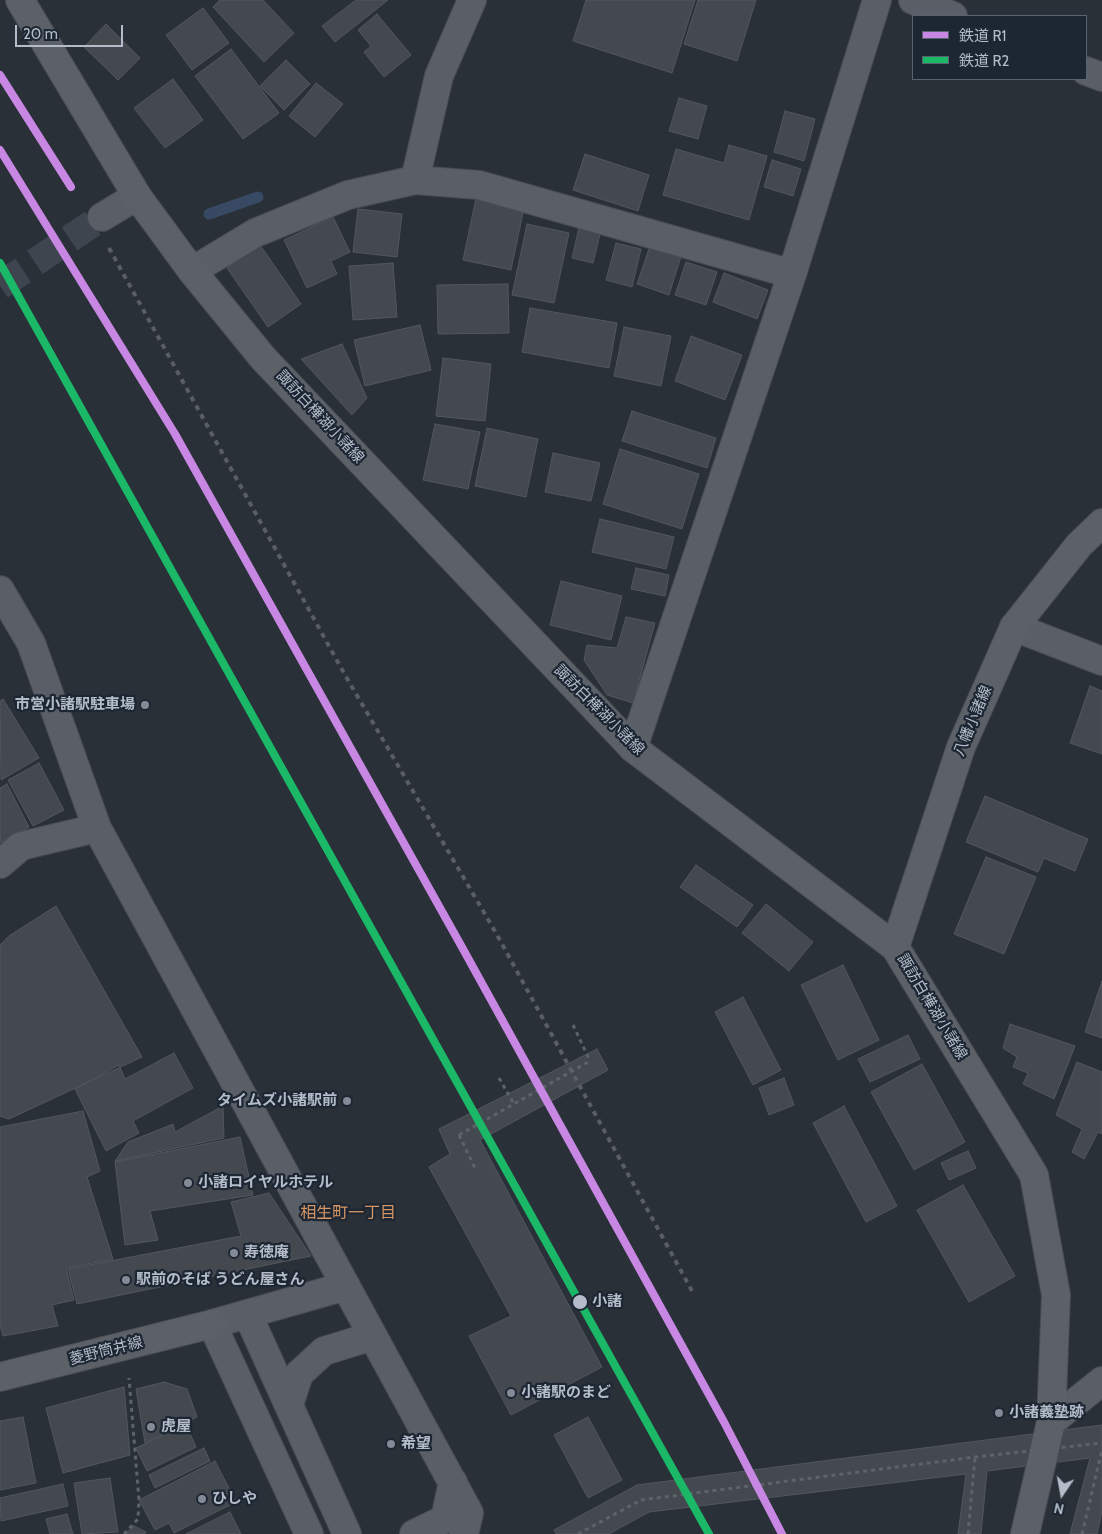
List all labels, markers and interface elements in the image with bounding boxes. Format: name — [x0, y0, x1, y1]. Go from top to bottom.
scale bar — [18, 15, 125, 47]
legend — [912, 15, 1087, 80]
text: 20 m — [23, 25, 58, 43]
text: 鉄道 R1 — [959, 27, 1006, 45]
text: 鉄道 R2 — [959, 52, 1009, 70]
street label: 諏訪白樺湖小諸線 — [272, 367, 368, 467]
street label: 諏訪白樺湖小諸線 — [550, 661, 648, 759]
street label: 八幡小諸線 — [950, 683, 996, 759]
place label: 市営小諸駅駐車場 — [15, 696, 135, 714]
marker: 市営小諸駅駐車場 — [139, 699, 151, 711]
street label: 諏訪白樺湖小諸線 — [893, 951, 971, 1063]
place label: タイムズ小諸駅前 — [217, 1092, 337, 1110]
marker: タイムズ小諸駅前 — [341, 1095, 353, 1107]
place label: 小諸ロイヤルホテル — [198, 1174, 333, 1192]
marker: 小諸ロイヤルホテル — [182, 1177, 194, 1189]
district label: 相生町一丁目 — [300, 1203, 396, 1223]
place label: 寿徳庵 — [244, 1244, 289, 1262]
marker: 寿徳庵 — [228, 1247, 240, 1259]
place label: 駅前のそば うどん屋さん — [136, 1271, 304, 1289]
marker: 駅前のそば うどん屋さん — [120, 1274, 132, 1286]
marker: 小諸 — [571, 1293, 589, 1311]
place label: 小諸 — [592, 1293, 622, 1311]
street label: 菱野筒井線 — [67, 1333, 145, 1369]
place label: 小諸駅のまど — [521, 1384, 611, 1402]
marker: 小諸駅のまど — [505, 1387, 517, 1399]
place label: 小諸義塾跡 — [1009, 1404, 1084, 1422]
marker: 小諸義塾跡 — [993, 1407, 1005, 1419]
place label: 虎屋 — [161, 1418, 191, 1436]
marker: 虎屋 — [145, 1421, 157, 1433]
place label: 希望 — [401, 1435, 431, 1453]
marker: 希望 — [385, 1438, 397, 1450]
north arrow — [1037, 1469, 1087, 1519]
place label: ひしや — [212, 1490, 257, 1508]
marker: ひしや — [196, 1493, 208, 1505]
text: N — [1052, 1499, 1066, 1519]

